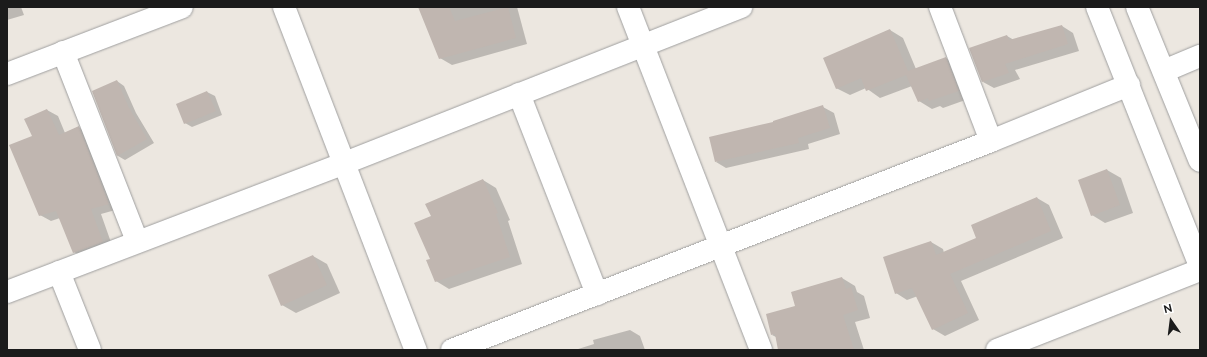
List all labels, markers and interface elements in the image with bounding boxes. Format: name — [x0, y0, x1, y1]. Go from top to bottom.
north arrow — [1151, 301, 1191, 341]
text: N — [1162, 302, 1174, 316]

